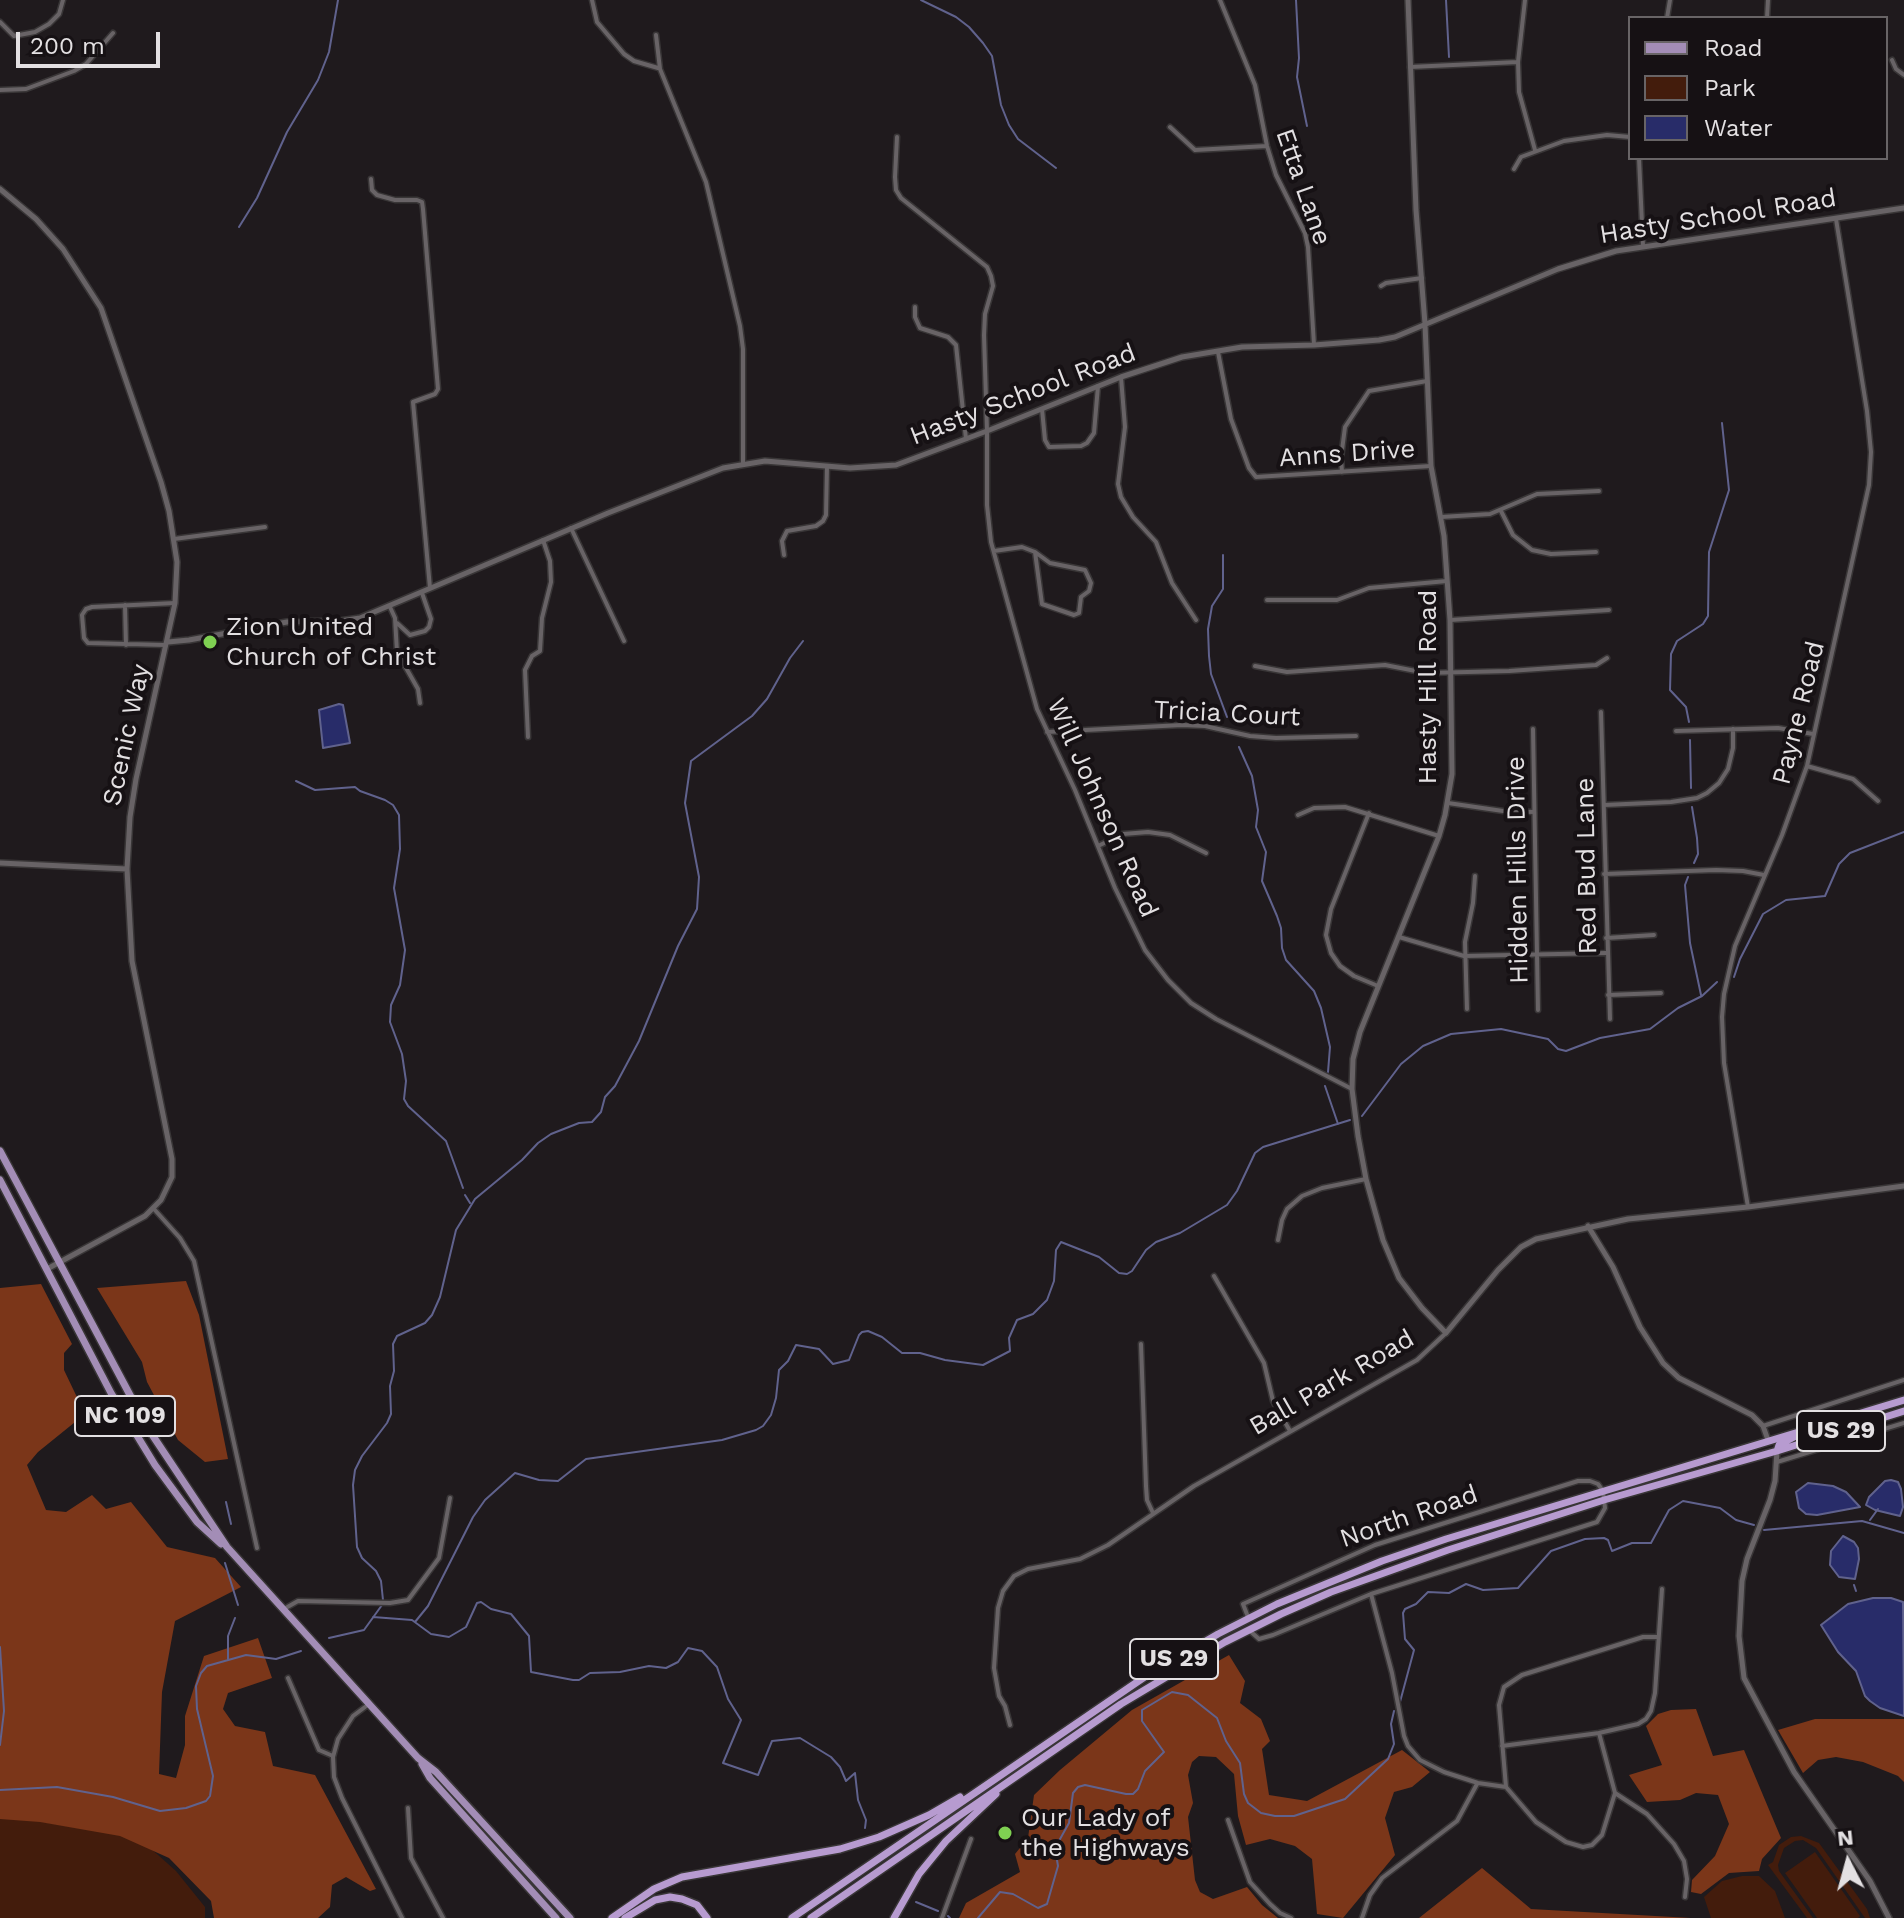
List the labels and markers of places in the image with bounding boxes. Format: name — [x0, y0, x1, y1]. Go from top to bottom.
place label: Zion United Church of Christ — [226, 611, 436, 672]
marker: Zion United Church of Christ — [201, 633, 219, 651]
place label: Our Lady of the Highways — [1021, 1802, 1190, 1864]
marker: Our Lady of the Highways — [996, 1824, 1014, 1842]

